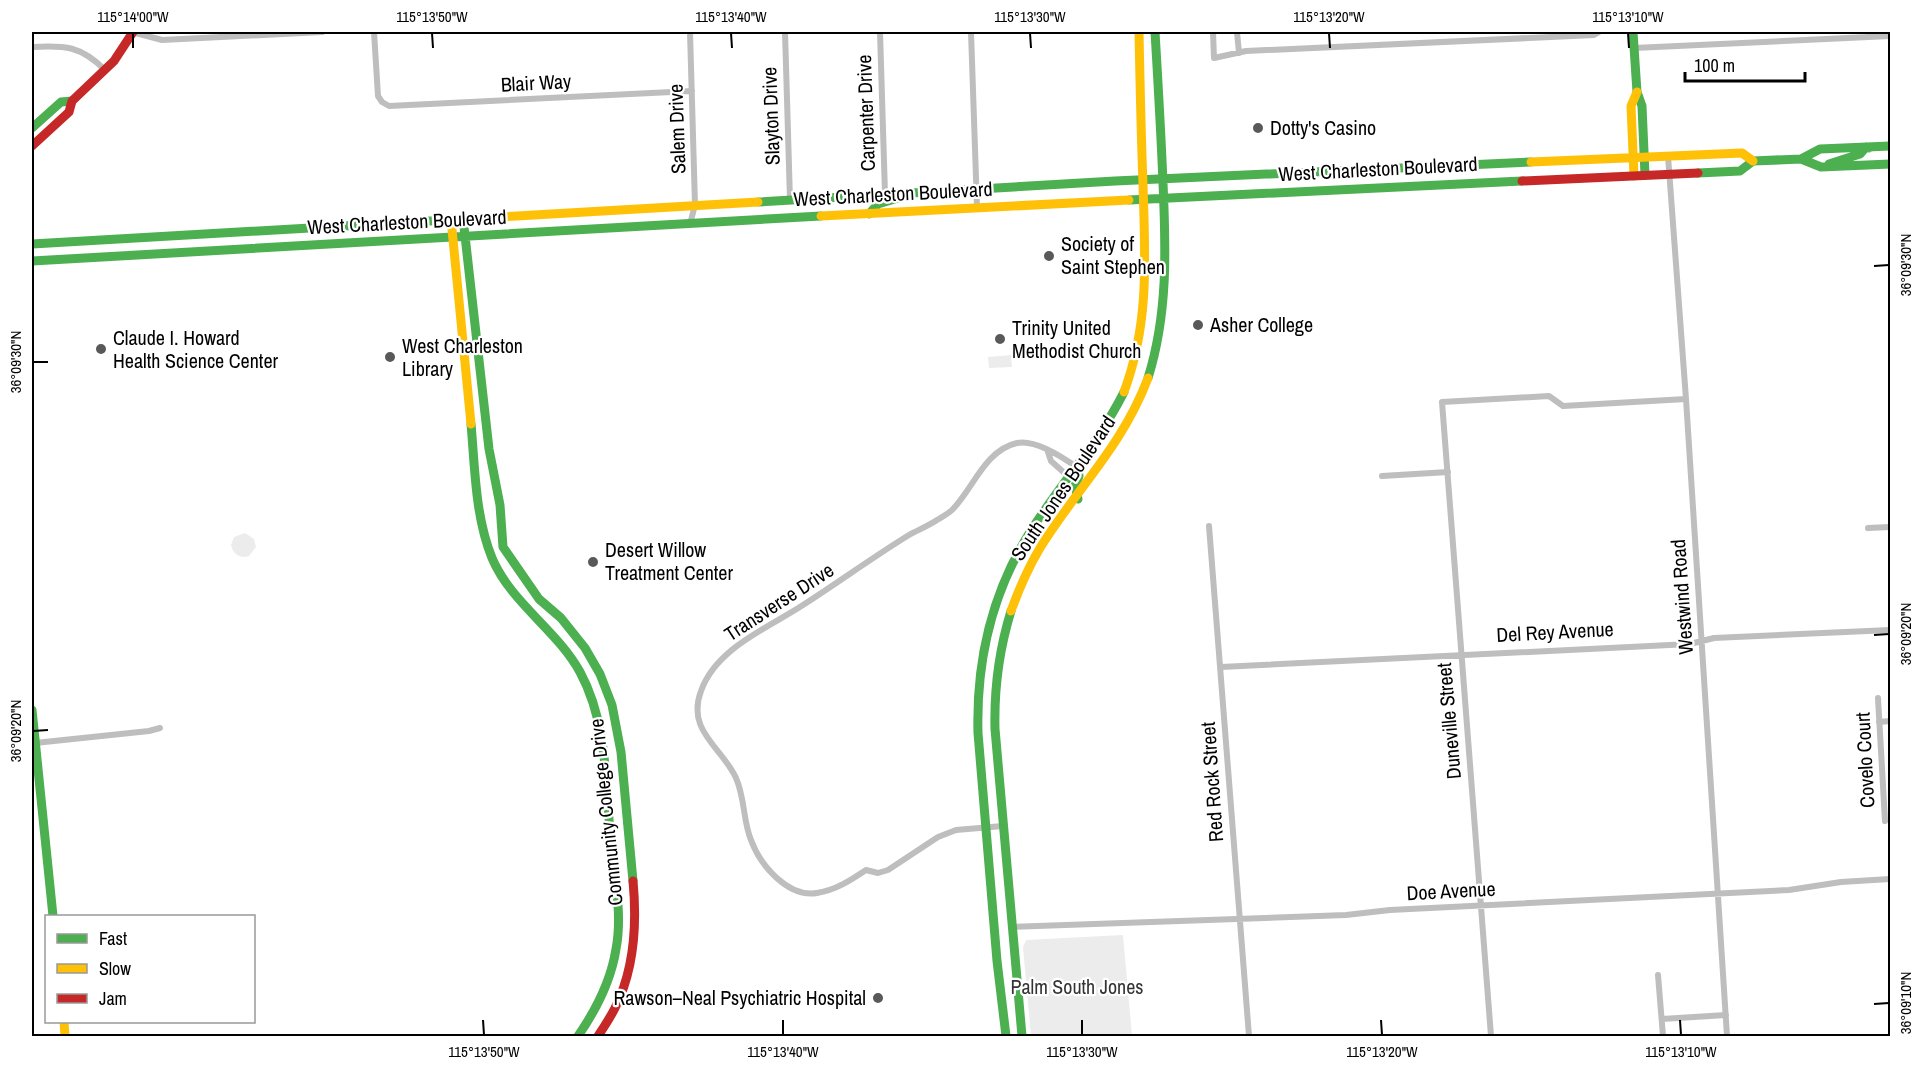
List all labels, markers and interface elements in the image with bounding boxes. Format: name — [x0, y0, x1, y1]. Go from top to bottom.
text: 115°14'00"W — [97, 6, 169, 27]
text: 115°13'50"W — [396, 6, 468, 27]
text: 115°13'40"W — [695, 6, 767, 27]
text: 115°13'30"W — [994, 6, 1066, 27]
text: 115°13'20"W — [1293, 6, 1365, 27]
text: 115°13'10"W — [1592, 6, 1664, 27]
scale bar — [1685, 45, 1805, 83]
text: 100 m — [1694, 53, 1735, 78]
street label: Carpenter Drive — [850, 54, 881, 172]
street label: Slayton Drive — [755, 66, 786, 166]
street label: Blair Way — [500, 67, 573, 98]
street label: Salem Drive — [661, 83, 692, 175]
place label: Dotty's Casino — [1270, 114, 1376, 141]
marker: Dotty's Casino — [1251, 121, 1265, 135]
street label: West Charleston Boulevard — [1278, 150, 1478, 187]
street label: West Charleston Boulevard — [793, 175, 993, 212]
street label: West Charleston Boulevard — [307, 203, 507, 240]
place label: Society of Saint Stephen — [1061, 230, 1165, 280]
text: 36°09'30"N — [1895, 234, 1916, 296]
marker: Society of Saint Stephen — [1042, 249, 1056, 263]
place label: Asher College — [1209, 311, 1313, 338]
place label: Trinity United Methodist Church — [1012, 314, 1141, 364]
marker: Asher College — [1191, 318, 1205, 332]
place label: Claude I. Howard Health Science Center — [113, 324, 279, 374]
text: 36°09'30"N — [5, 331, 26, 393]
place label: West Charleston Library — [402, 332, 523, 382]
marker: Trinity United Methodist Church — [993, 332, 1007, 346]
marker: Claude I. Howard Health Science Center — [94, 342, 108, 356]
marker: West Charleston Library — [383, 350, 397, 364]
street label: South Jones Boulevard — [1004, 410, 1121, 566]
place label: Desert Willow Treatment Center — [605, 536, 733, 586]
street label: Westwind Road — [1664, 538, 1699, 656]
marker: Desert Willow Treatment Center — [586, 555, 600, 569]
street label: Transverse Drive — [719, 556, 839, 647]
text: 36°09'20"N — [1895, 603, 1916, 665]
street label: Del Rey Avenue — [1496, 615, 1614, 648]
street label: Duneville Street — [1430, 661, 1467, 780]
text: 36°09'20"N — [5, 700, 26, 762]
street label: Covelo Court — [1848, 711, 1880, 809]
street label: Community College Drive — [582, 717, 629, 907]
street label: Red Rock Street — [1194, 721, 1229, 843]
street label: Doe Avenue — [1406, 875, 1496, 906]
legend — [45, 915, 255, 1023]
text: Fast — [99, 926, 127, 951]
text: Slow — [99, 956, 131, 981]
text: 36°09'10"N — [1895, 972, 1916, 1034]
park label: Palm South Jones — [1010, 973, 1144, 1000]
place label: Rawson–Neal Psychiatric Hospital — [614, 984, 866, 1011]
text: Jam — [99, 986, 127, 1011]
marker: Rawson–Neal Psychiatric Hospital — [871, 991, 885, 1005]
text: 115°13'50"W — [448, 1041, 520, 1062]
text: 115°13'40"W — [747, 1041, 819, 1062]
text: 115°13'30"W — [1046, 1041, 1118, 1062]
text: 115°13'20"W — [1346, 1041, 1418, 1062]
text: 115°13'10"W — [1645, 1041, 1717, 1062]

